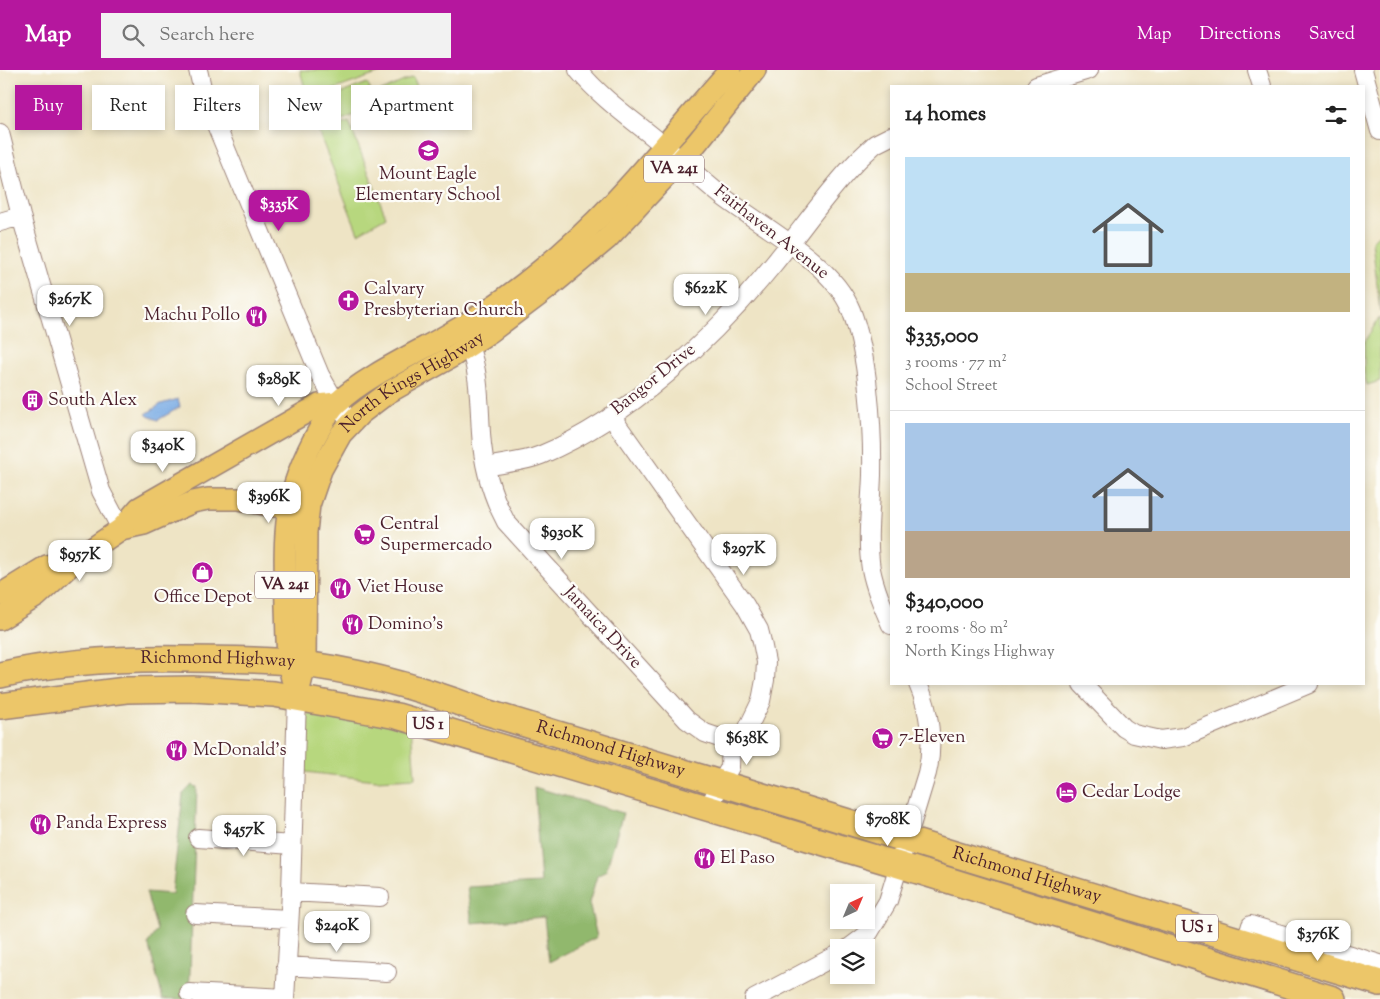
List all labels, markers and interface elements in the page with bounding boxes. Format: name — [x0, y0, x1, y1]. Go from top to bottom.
search box — [101, 13, 451, 58]
text: Map — [25, 18, 71, 52]
icon: search — [119, 21, 147, 49]
text: Search here — [159, 22, 255, 49]
text: Map — [1137, 22, 1172, 48]
text: Directions — [1200, 22, 1281, 48]
text: Saved — [1309, 22, 1355, 48]
chip: Buy — [15, 85, 82, 130]
chip: Rent — [92, 85, 165, 130]
chip: Filters — [175, 85, 259, 130]
chip: New — [269, 85, 341, 130]
chip: Apartment — [351, 85, 472, 130]
text: 14 homes — [905, 100, 986, 130]
icon: filters — [1322, 101, 1350, 129]
school or university icon: Mount Eagle Elementary School — [416, 138, 440, 162]
road number: VA 241 — [644, 156, 704, 182]
place label: Mount Eagle Elementary School — [355, 162, 501, 209]
street label: Fairhaven Avenue — [708, 180, 834, 286]
pin: $335K — [244, 190, 314, 232]
icon: home — [1083, 190, 1173, 280]
text: $335K — [260, 194, 298, 217]
pin: $622K — [671, 274, 741, 316]
place label: Calvary Presbyterian Church — [364, 277, 524, 324]
text: $622K — [685, 278, 727, 301]
pin: $267K — [35, 284, 105, 327]
church icon: Calvary Presbyterian Church — [336, 288, 360, 312]
text: $267K — [48, 289, 92, 312]
place label: Machu Pollo — [144, 303, 240, 329]
restaurant icon: Machu Pollo — [244, 304, 268, 328]
text: $335,000 — [905, 322, 978, 352]
street label: North Kings Highway — [335, 326, 490, 440]
street label: Bangor Drive — [606, 338, 702, 422]
text: 3 rooms · 77 m² — [905, 352, 1007, 375]
pin: $289K — [244, 364, 314, 407]
text: $289K — [257, 369, 301, 392]
text: School Street — [905, 375, 998, 398]
place label: South Alex — [48, 388, 137, 414]
building icon: South Alex — [20, 389, 44, 413]
pin: $340K — [128, 430, 198, 473]
text: $340K — [142, 435, 184, 458]
icon: home — [1083, 455, 1173, 545]
pin: $396K — [234, 482, 304, 524]
text: $396K — [248, 486, 290, 509]
place label: Central Supermercado — [380, 512, 492, 559]
pin: $930K — [527, 518, 597, 560]
text: $930K — [541, 522, 583, 545]
supermarket icon: Central Supermercado — [352, 523, 376, 547]
pin: $297K — [709, 534, 779, 576]
text: $297K — [722, 538, 766, 561]
pin: $957K — [45, 540, 115, 582]
text: $957K — [59, 544, 101, 567]
shop icon: Office Depot — [191, 561, 215, 585]
road number: VA 241 — [255, 572, 315, 598]
place label: Viet House — [357, 575, 444, 601]
restaurant icon: Viet House — [329, 576, 353, 600]
street label: Jamaica Drive — [556, 580, 647, 675]
place label: Office Depot — [154, 585, 252, 611]
text: $340,000 — [905, 588, 984, 618]
place label: Domino's — [368, 612, 443, 638]
restaurant icon: Domino's — [340, 613, 364, 637]
text: 2 rooms · 80 m² — [905, 618, 1008, 641]
text: North Kings Highway — [905, 641, 1055, 664]
street label: Richmond Highway — [140, 646, 297, 676]
road number: US 1 — [407, 712, 449, 738]
street label: Richmond Highway — [533, 715, 688, 785]
pin: $638K — [712, 724, 782, 766]
place label: 7-Eleven — [899, 725, 966, 751]
supermarket icon: 7-Eleven — [871, 726, 895, 750]
text: $638K — [726, 728, 768, 751]
place label: McDonald's — [193, 738, 287, 764]
restaurant icon: McDonald's — [165, 739, 189, 763]
place label: Cedar Lodge — [1082, 780, 1181, 806]
hotel icon: Cedar Lodge — [1054, 781, 1078, 805]
pin: $708K — [853, 804, 923, 847]
text: $708K — [866, 809, 910, 832]
place label: Panda Express — [56, 811, 167, 837]
restaurant icon: Panda Express — [28, 812, 52, 836]
pin: $457K — [209, 814, 279, 857]
text: $457K — [223, 819, 265, 842]
street label: Richmond Highway — [949, 841, 1105, 911]
place label: El Paso — [720, 846, 775, 872]
restaurant icon: El Paso — [692, 847, 716, 871]
north arrow — [830, 884, 875, 929]
map controls — [830, 884, 875, 984]
pin: $240K — [302, 910, 372, 953]
road number: US 1 — [1176, 914, 1218, 941]
text: $240K — [315, 915, 359, 938]
pin: $376K — [1283, 920, 1353, 962]
text: $376K — [1297, 924, 1339, 947]
button: layers — [830, 939, 875, 984]

